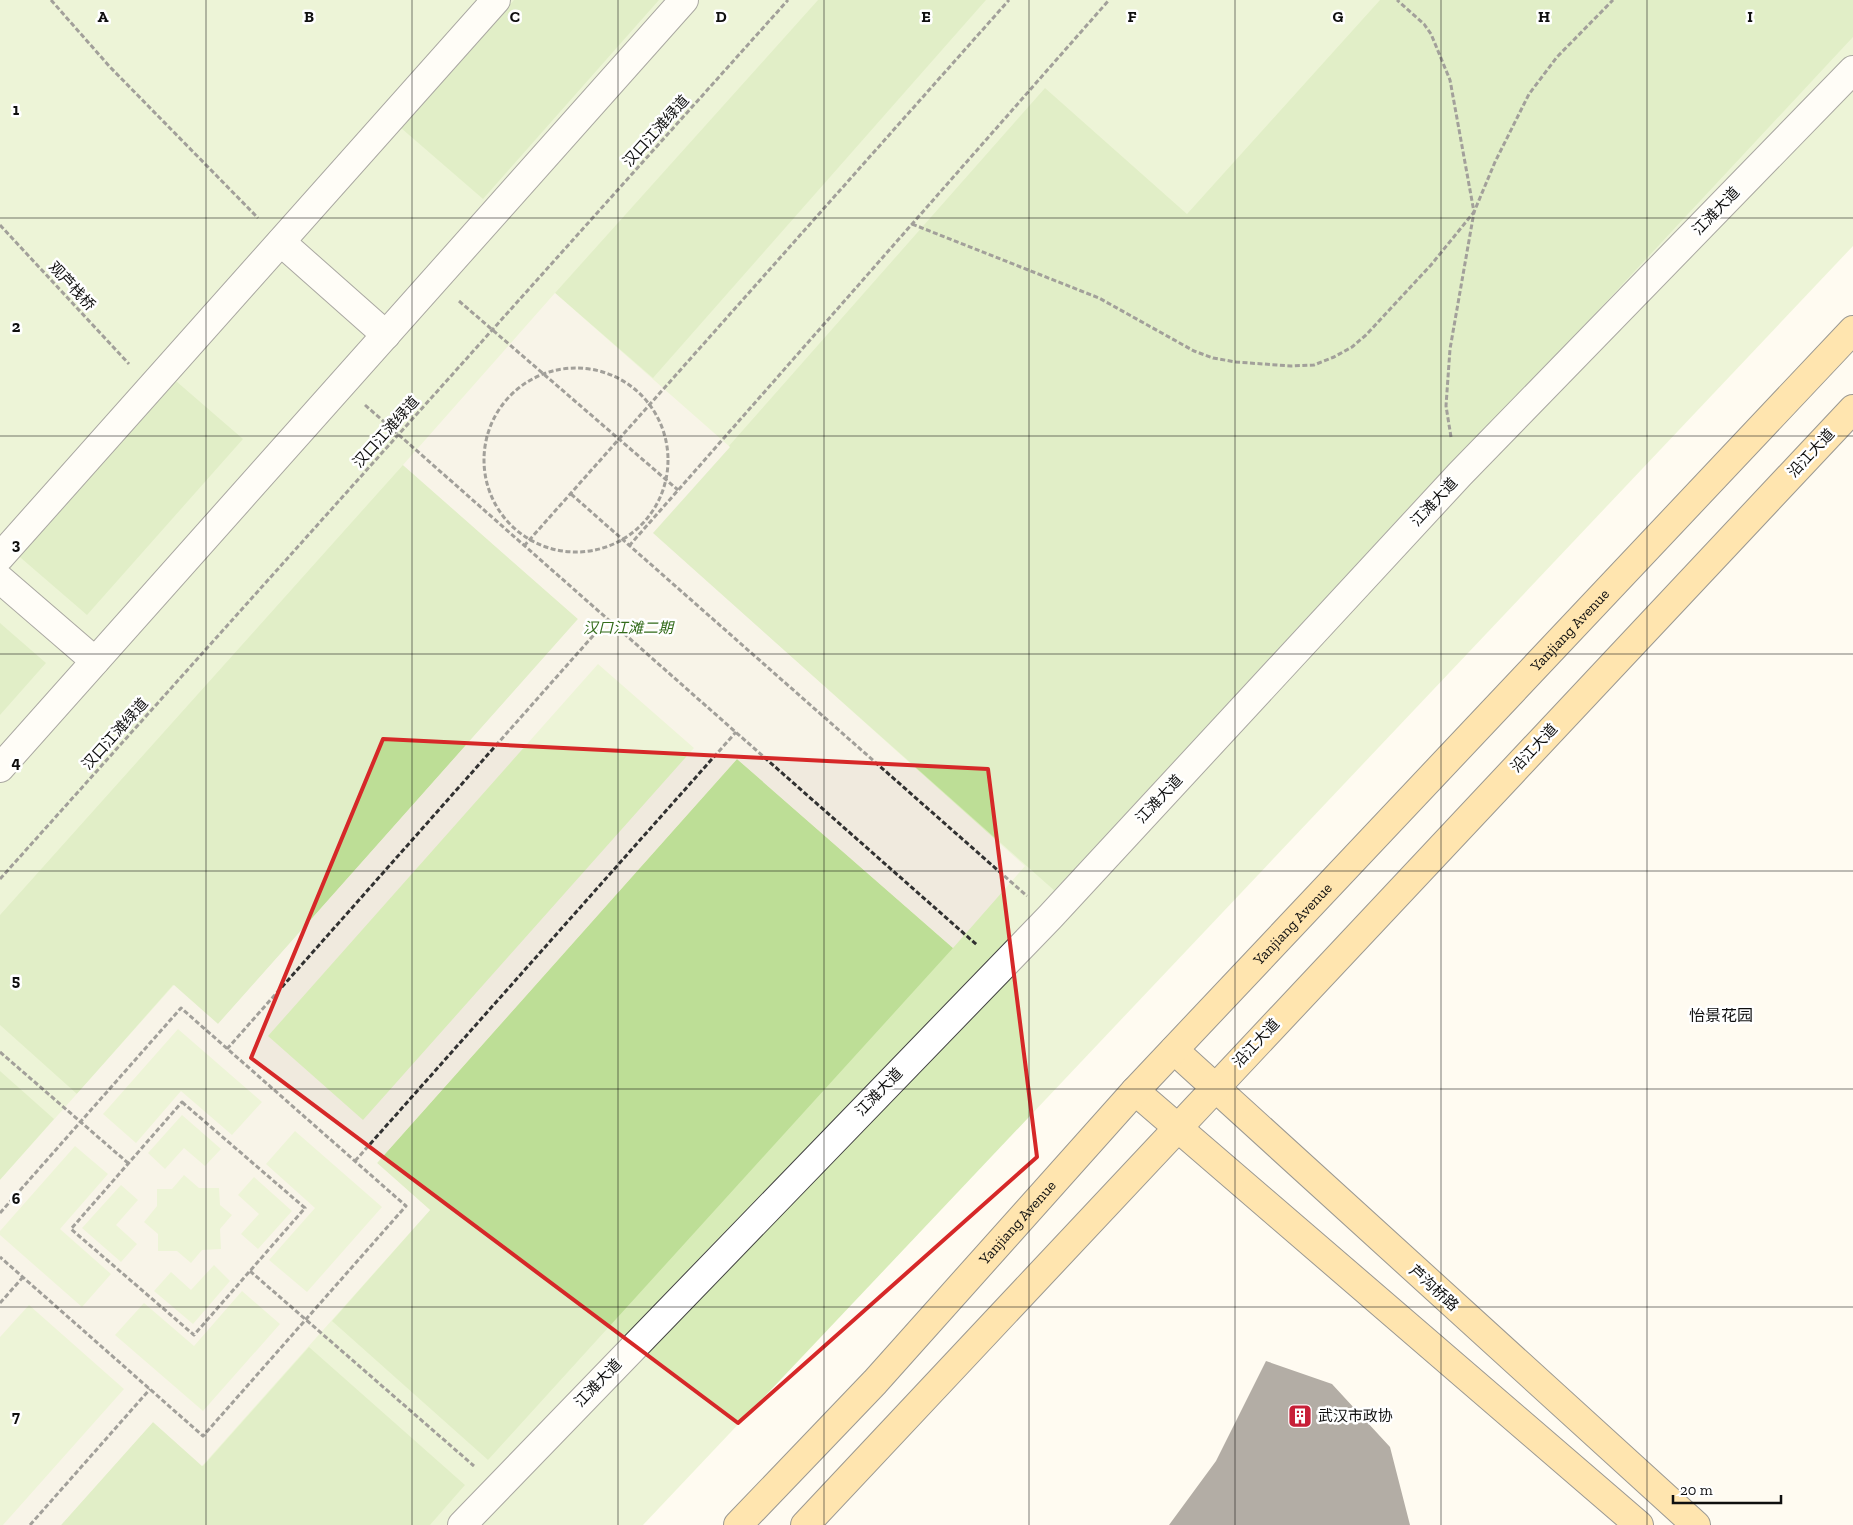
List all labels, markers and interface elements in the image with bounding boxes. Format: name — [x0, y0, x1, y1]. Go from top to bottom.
text: A — [98, 7, 109, 26]
text: B — [304, 7, 314, 26]
text: C — [510, 7, 520, 26]
text: D — [715, 7, 727, 26]
text: E — [921, 7, 931, 26]
text: F — [1127, 7, 1137, 26]
text: G — [1333, 7, 1344, 26]
text: H — [1538, 7, 1550, 26]
text: I — [1747, 7, 1753, 26]
street label: 汉口江滩绿道 — [619, 92, 693, 170]
text: 1 — [13, 100, 20, 119]
street label: 江滩大道 — [1689, 183, 1743, 239]
street label: 观芦栈桥 — [45, 258, 99, 314]
text: 2 — [12, 317, 21, 336]
street label: 汉口江滩绿道 — [349, 393, 423, 471]
street label: 沿江大道 — [1784, 425, 1838, 481]
street label: 江滩大道 — [1407, 474, 1461, 530]
text: 3 — [12, 535, 21, 554]
street label: Yanjiang Avenue — [1526, 585, 1613, 676]
park label: 汉口江滩二期 — [583, 619, 675, 637]
street label: 汉口江滩绿道 — [78, 695, 152, 773]
street label: 沿江大道 — [1507, 720, 1561, 776]
text: 4 — [11, 753, 21, 772]
street label: 江滩大道 — [1132, 771, 1186, 827]
street label: Yanjiang Avenue — [1249, 879, 1336, 970]
text: 5 — [12, 971, 20, 990]
district label: 怡景花园 — [1689, 1006, 1753, 1025]
street label: 沿江大道 — [1229, 1015, 1283, 1071]
street label: 江滩大道 — [852, 1064, 906, 1120]
street label: Yanjiang Avenue — [975, 1177, 1060, 1269]
text: 6 — [12, 1189, 21, 1208]
street label: 芦沟桥路 — [1406, 1261, 1462, 1315]
street label: 江滩大道 — [571, 1355, 625, 1411]
building icon: 武汉市政协 — [1287, 1403, 1313, 1429]
text: 7 — [12, 1407, 20, 1426]
place label: 武汉市政协 — [1318, 1407, 1393, 1425]
scale bar — [1673, 1472, 1780, 1504]
text: 20 m — [1680, 1481, 1713, 1499]

